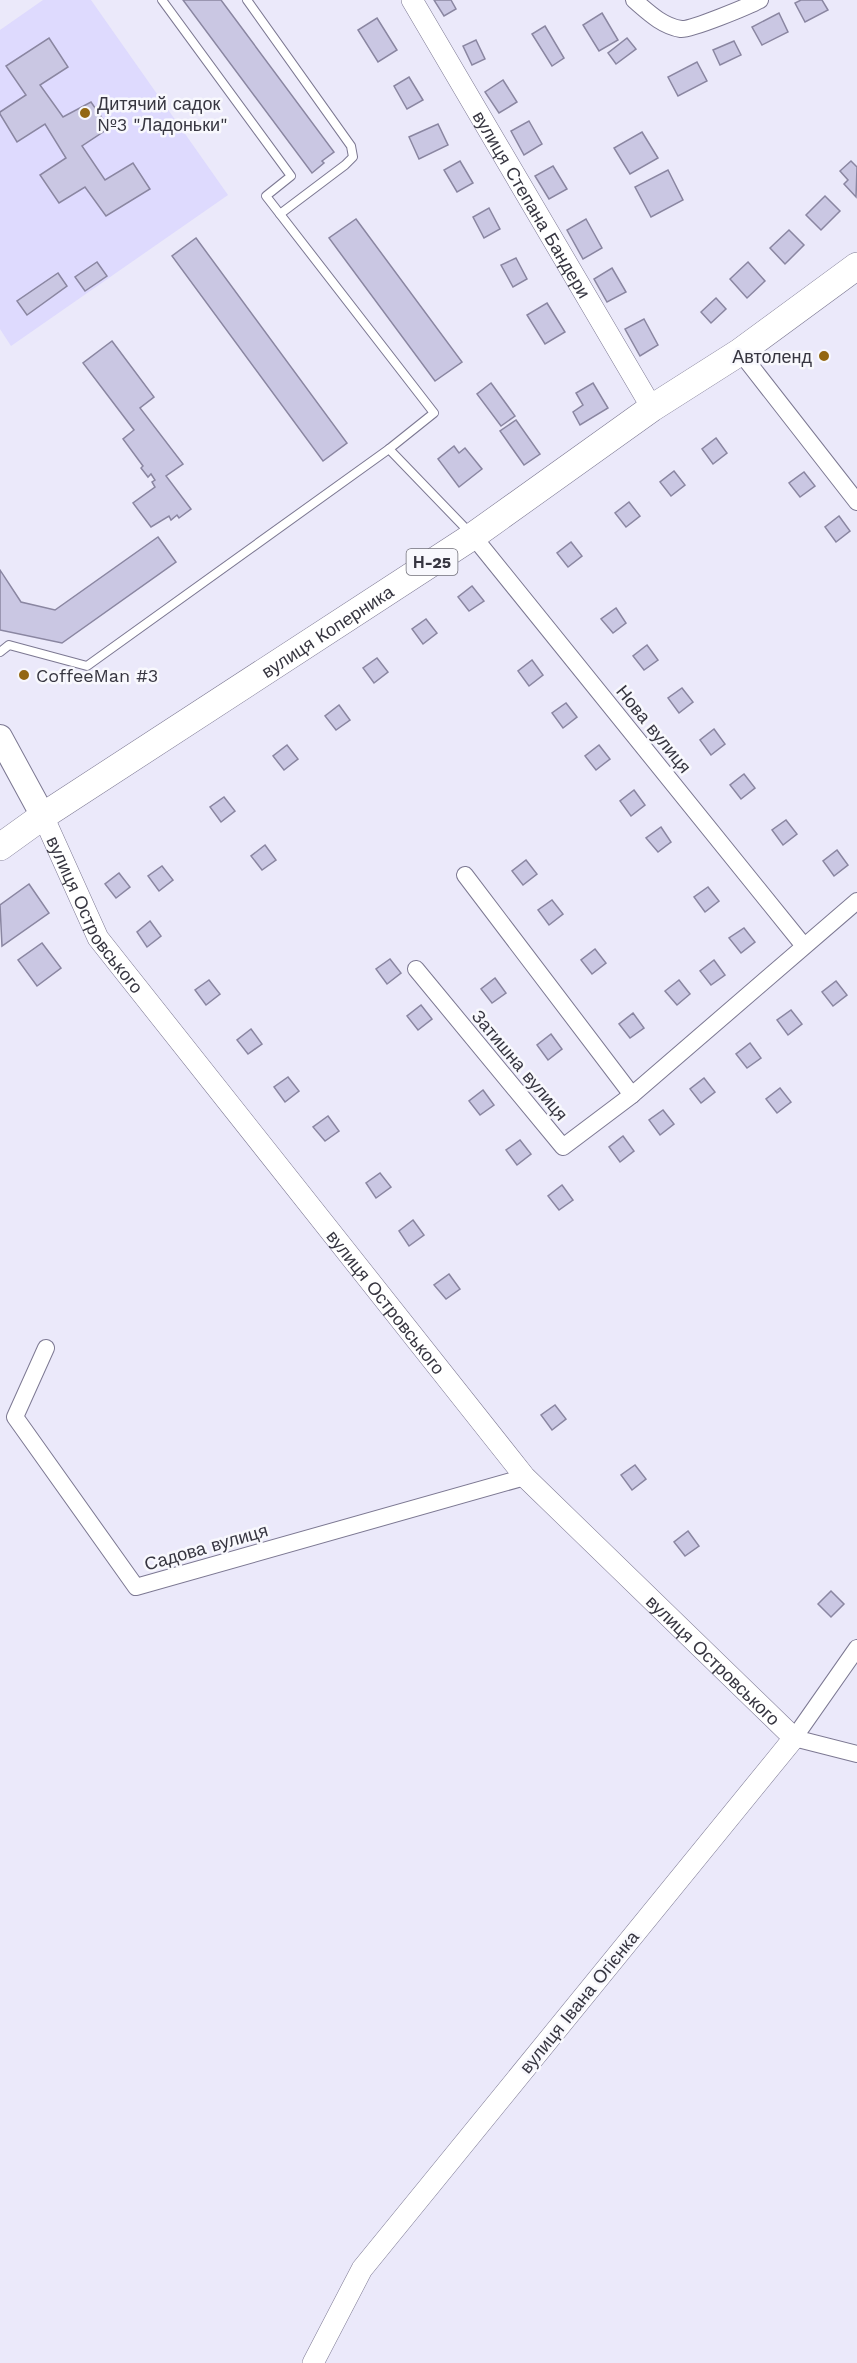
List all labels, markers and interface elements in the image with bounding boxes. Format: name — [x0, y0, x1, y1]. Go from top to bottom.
place label: Дитячий садок №3 "Ладоньки" — [97, 93, 227, 135]
marker: Дитячий садок №3 "Ладоньки" — [78, 106, 92, 120]
street label: вулиця Степана Бандери — [469, 107, 595, 302]
place label: Автоленд — [732, 346, 812, 367]
marker: Автоленд — [817, 349, 831, 363]
road number: Н-25 — [406, 549, 458, 575]
street label: вулиця Коперника — [257, 580, 398, 682]
place label: CoffeeMan #3 — [36, 665, 158, 686]
marker: CoffeeMan #3 — [17, 668, 31, 682]
street label: Нова вулиця — [612, 681, 696, 777]
street label: вулиця Островського — [43, 833, 148, 997]
street label: Затишна вулиця — [468, 1006, 572, 1124]
street label: вулиця Островського — [323, 1226, 450, 1378]
street label: Садова вулиця — [142, 1519, 270, 1575]
street label: вулиця Островського — [642, 1590, 785, 1729]
street label: вулиця Івана Огієнка — [515, 1926, 643, 2077]

